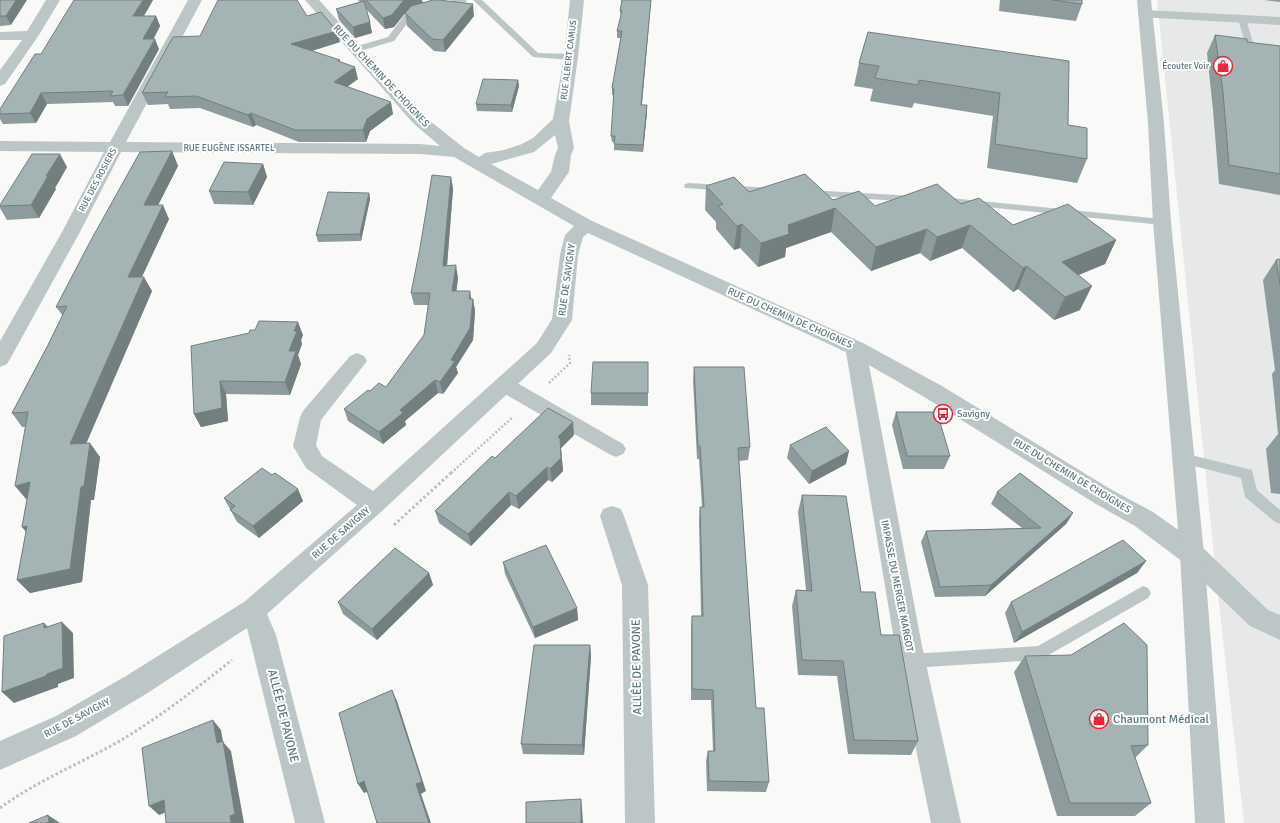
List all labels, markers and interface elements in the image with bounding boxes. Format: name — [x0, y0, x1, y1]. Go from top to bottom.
street label: RUE ALBERT CAMUS — [559, 20, 579, 100]
street label: RUE DU CHEMIN DE CHOIGNES — [330, 22, 432, 130]
shop icon: Écouter Voir — [1212, 55, 1234, 77]
place label: Écouter Voir — [1162, 59, 1210, 72]
street label: RUE EUGÈNE ISSARTEL — [183, 141, 275, 154]
street label: RUE DES ROSIERS — [77, 146, 119, 214]
street label: RUE DE SAVIGNY — [556, 243, 578, 317]
street label: RUE DU CHEMIN DE CHOIGNES — [726, 285, 855, 351]
bus stop icon: Savigny — [932, 403, 954, 425]
place label: Savigny — [957, 408, 990, 420]
street label: RUE DU CHEMIN DE CHOIGNES — [1011, 436, 1133, 516]
street label: RUE DE SAVIGNY — [310, 505, 372, 561]
street label: IMPASSE DU MERGER MARGOT — [878, 519, 916, 653]
street label: ALLÉE DE PAVONE — [629, 619, 645, 715]
street label: ALLÉE DE PAVONE — [264, 668, 302, 764]
street label: RUE DE SAVIGNY — [42, 696, 112, 740]
shop icon: Chaumont Médical — [1088, 708, 1110, 730]
place label: Chaumont Médical — [1113, 712, 1210, 727]

